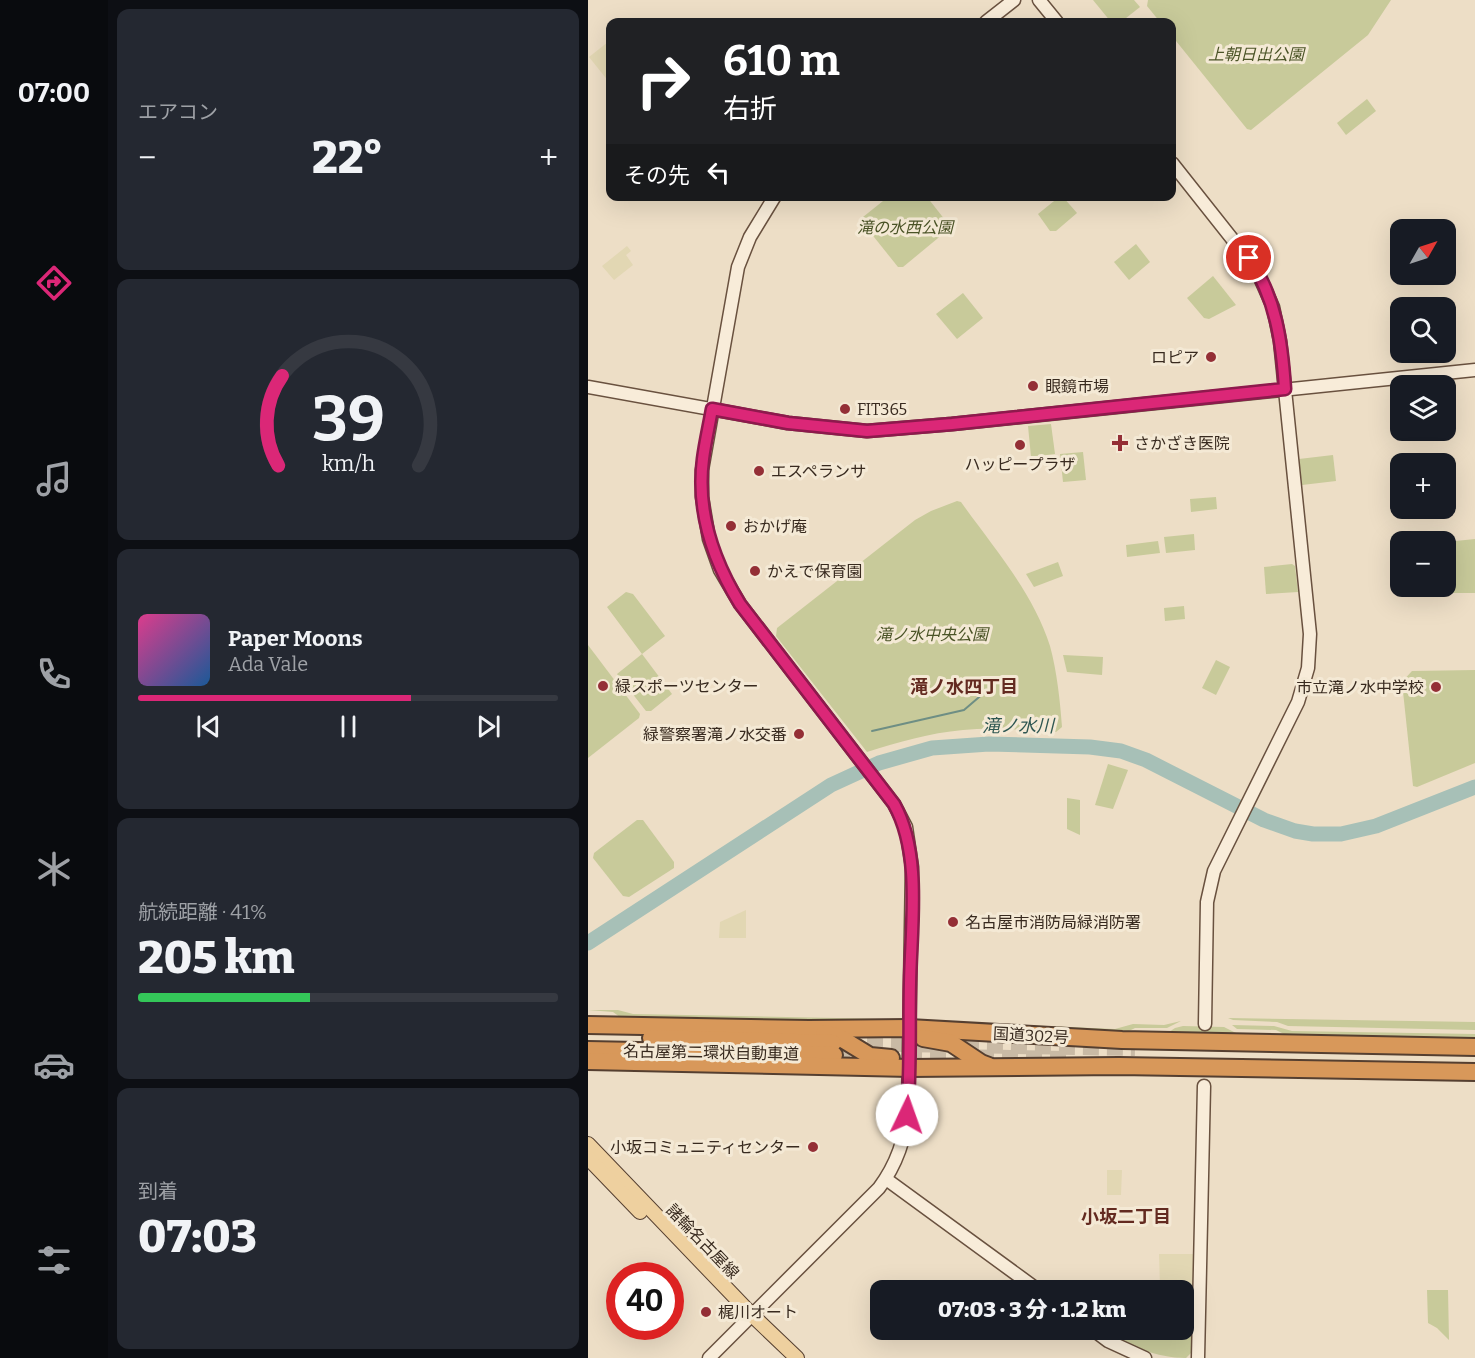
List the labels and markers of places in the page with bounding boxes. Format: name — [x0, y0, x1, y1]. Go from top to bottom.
pin — [1223, 232, 1274, 283]
place label: ロピア — [1151, 348, 1199, 367]
marker: ロピア — [1204, 350, 1218, 364]
place label: 眼鏡市場 — [1045, 377, 1109, 396]
marker: 眼鏡市場 — [1026, 379, 1040, 393]
place label: FIT365 — [857, 400, 907, 419]
marker: FIT365 — [838, 402, 852, 416]
marker: さかざき医院 — [1111, 434, 1129, 452]
place label: さかざき医院 — [1134, 434, 1230, 453]
marker: ハッピープラザ — [1013, 438, 1027, 452]
place label: ハッピープラザ — [964, 455, 1076, 474]
place label: エスペランサ — [771, 462, 866, 481]
marker: エスペランサ — [752, 464, 766, 478]
place label: おかげ庵 — [743, 517, 807, 536]
marker: おかげ庵 — [724, 519, 738, 533]
place label: かえで保育園 — [767, 562, 863, 581]
marker: かえで保育園 — [748, 564, 762, 578]
place label: 緑スポーツセンター — [615, 677, 759, 696]
place label: 市立滝ノ水中学校 — [1296, 678, 1424, 697]
marker: 緑スポーツセンター — [596, 679, 610, 693]
marker: 市立滝ノ水中学校 — [1429, 680, 1443, 694]
place label: 緑警察署滝ノ水交番 — [643, 725, 787, 744]
marker: 緑警察署滝ノ水交番 — [792, 727, 806, 741]
place label: 名古屋市消防局緑消防署 — [965, 913, 1141, 932]
marker: 名古屋市消防局緑消防署 — [946, 915, 960, 929]
place label: 小坂コミュニティセンター — [610, 1138, 801, 1157]
marker: 小坂コミュニティセンター — [806, 1140, 820, 1154]
place label: 梶川オート — [718, 1303, 798, 1322]
marker: 梶川オート — [699, 1305, 713, 1319]

